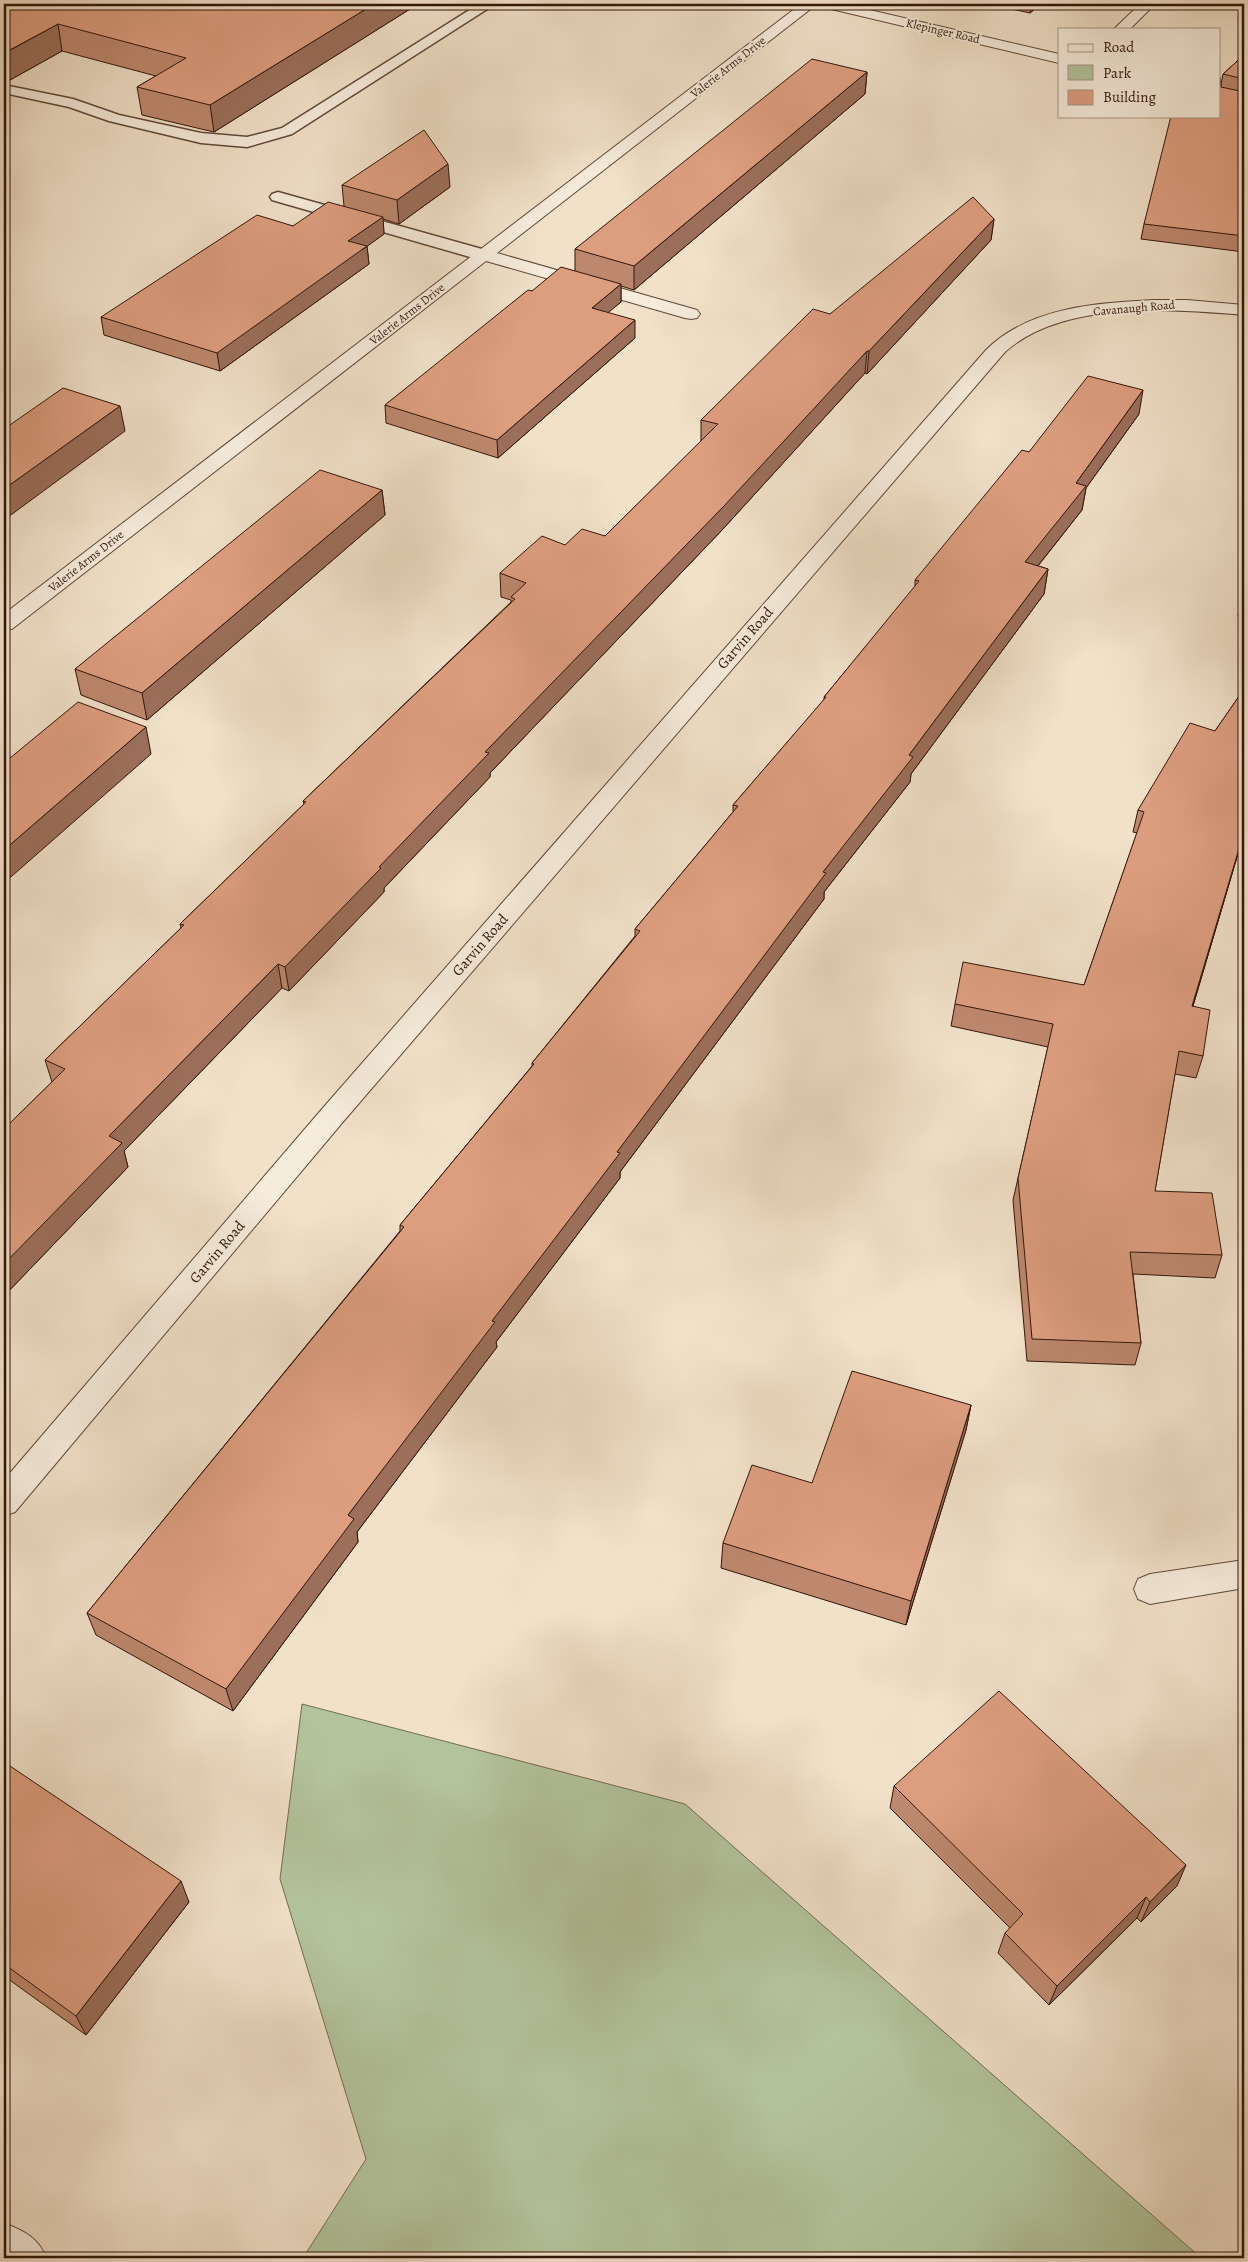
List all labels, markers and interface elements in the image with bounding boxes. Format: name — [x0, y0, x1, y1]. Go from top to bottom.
street label: Klepinger Road — [904, 15, 982, 47]
legend — [1058, 28, 1220, 118]
street label: Valerie Arms Drive — [686, 33, 769, 102]
text: Road — [1103, 37, 1135, 57]
text: Park — [1103, 63, 1132, 83]
text: Building — [1103, 87, 1156, 107]
street label: Valerie Arms Drive — [365, 280, 448, 349]
street label: Cavanaugh Road — [1092, 296, 1176, 320]
street label: Valerie Arms Drive — [44, 527, 127, 596]
street label: Garvin Road — [712, 602, 778, 673]
street label: Garvin Road — [447, 909, 513, 980]
street label: Garvin Road — [185, 1216, 250, 1288]

